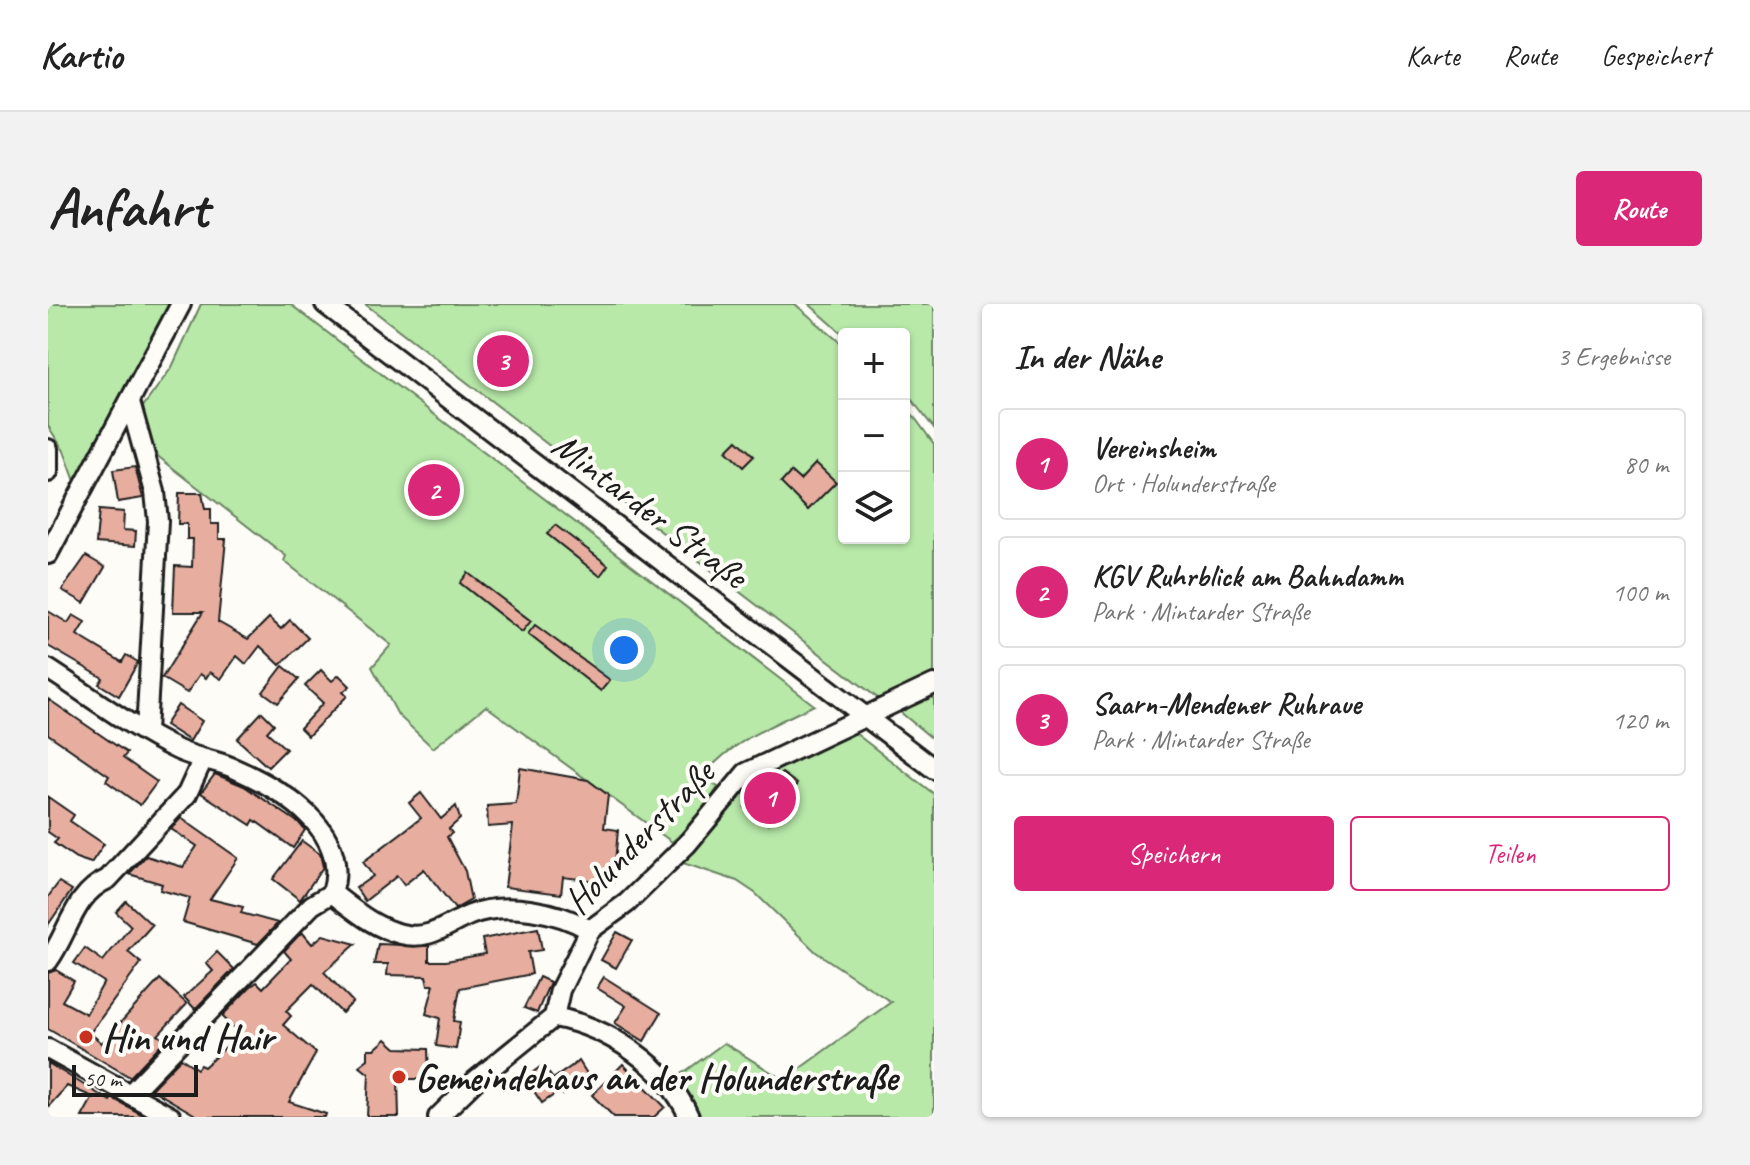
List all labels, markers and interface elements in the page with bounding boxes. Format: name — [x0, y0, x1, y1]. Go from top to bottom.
text: Kartio — [40, 32, 122, 79]
text: Karte — [1406, 38, 1460, 73]
text: Route — [1504, 38, 1557, 73]
text: Gespeichert — [1601, 38, 1710, 73]
button: Route — [1576, 171, 1702, 246]
text: Anfahrt — [48, 173, 208, 244]
map controls — [838, 328, 910, 544]
button: + — [838, 328, 910, 400]
pin: 3 — [477, 331, 529, 391]
text: In der Nähe — [1014, 335, 1160, 378]
text: 3 Ergebnisse — [1557, 340, 1670, 373]
button: − — [838, 400, 910, 472]
street label: Mintarder Straße — [543, 421, 759, 600]
text: Vereinsheim — [1092, 429, 1215, 467]
text: 1 — [1036, 448, 1048, 481]
text: 80 m — [1624, 448, 1668, 481]
pin: 2 — [408, 460, 460, 520]
text: Ort · Holunderstraße — [1092, 467, 1275, 500]
button: layers — [838, 472, 910, 544]
text: KGV Ruhrblick am Bahndamm — [1092, 557, 1403, 595]
text: 2 — [1036, 576, 1048, 609]
text: 100 m — [1612, 576, 1668, 609]
text: Park · Mintarder Straße — [1092, 595, 1310, 628]
your location — [604, 630, 644, 670]
text: Saarn-Mendener Ruhraue — [1092, 685, 1361, 723]
text: 3 — [1036, 704, 1048, 737]
text: 120 m — [1612, 704, 1668, 737]
text: Park · Mintarder Straße — [1092, 723, 1310, 756]
street label: Holunderstraße — [554, 748, 726, 924]
pin: 1 — [744, 768, 796, 828]
button: Speichern — [1014, 816, 1334, 891]
button: Teilen — [1350, 816, 1670, 891]
place label: Hin und Hair — [102, 1014, 277, 1061]
marker: Hin und Hair — [77, 1028, 95, 1046]
place label: Gemeindehaus an der Holunderstraße — [415, 1054, 900, 1101]
scale bar — [72, 1061, 198, 1097]
text: 50 m — [84, 1065, 121, 1093]
marker: Gemeindehaus an der Holunderstraße — [390, 1068, 408, 1086]

